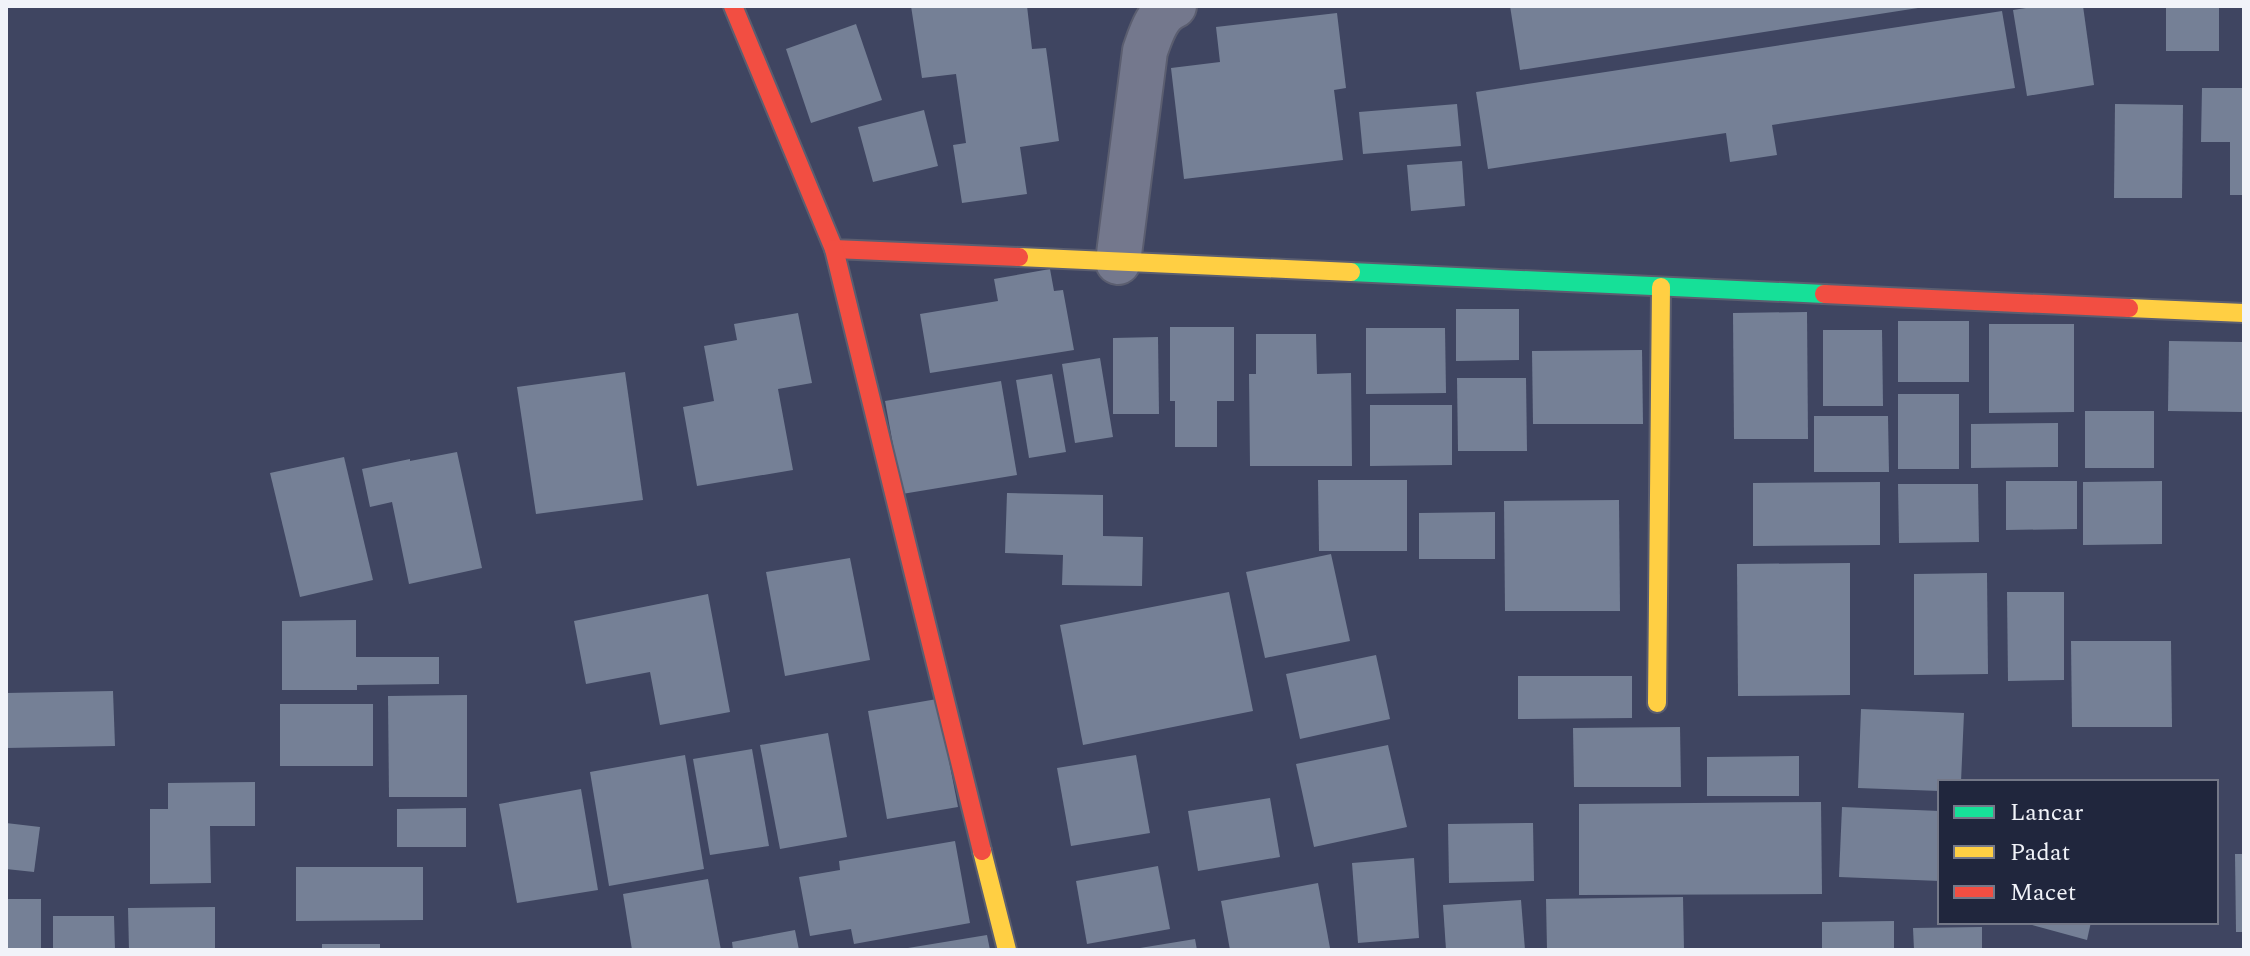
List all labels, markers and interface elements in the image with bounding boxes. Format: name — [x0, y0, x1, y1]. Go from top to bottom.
legend — [1938, 780, 2218, 924]
text: Lancar — [2010, 795, 2084, 831]
text: Padat — [2010, 835, 2070, 871]
text: Macet — [2010, 875, 2076, 911]

